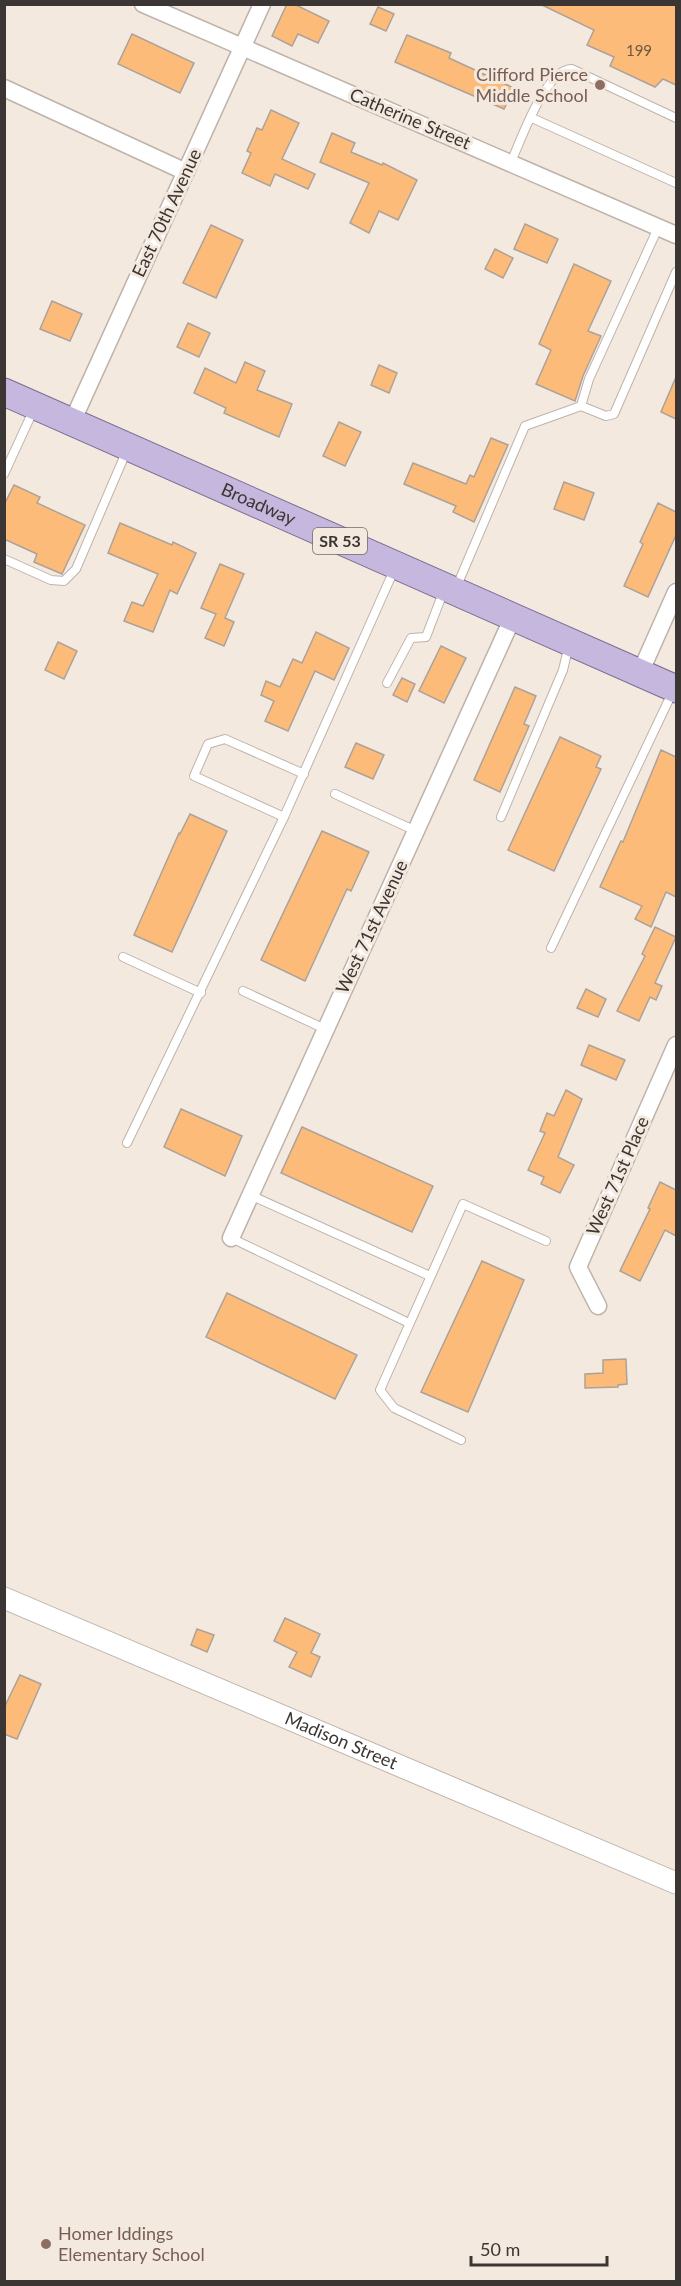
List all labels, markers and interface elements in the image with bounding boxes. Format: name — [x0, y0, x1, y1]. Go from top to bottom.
house number: 199 — [626, 41, 652, 59]
place label: Clifford Pierce Middle School — [476, 63, 588, 106]
marker: Clifford Pierce Middle School — [593, 78, 607, 92]
street label: Catherine Street — [347, 83, 475, 154]
street label: East 70th Avenue — [127, 145, 205, 280]
street label: Broadway — [218, 477, 300, 530]
road number: SR 53 — [313, 528, 367, 554]
street label: West 71st Avenue — [331, 856, 412, 997]
street label: West 71st Place — [581, 1113, 653, 1238]
street label: Madison Street — [282, 1706, 401, 1774]
place label: Homer Iddings Elementary School — [58, 2222, 205, 2265]
scale bar — [471, 2229, 608, 2267]
marker: Homer Iddings Elementary School — [39, 2237, 53, 2251]
text: 50 m — [480, 2238, 520, 2260]

